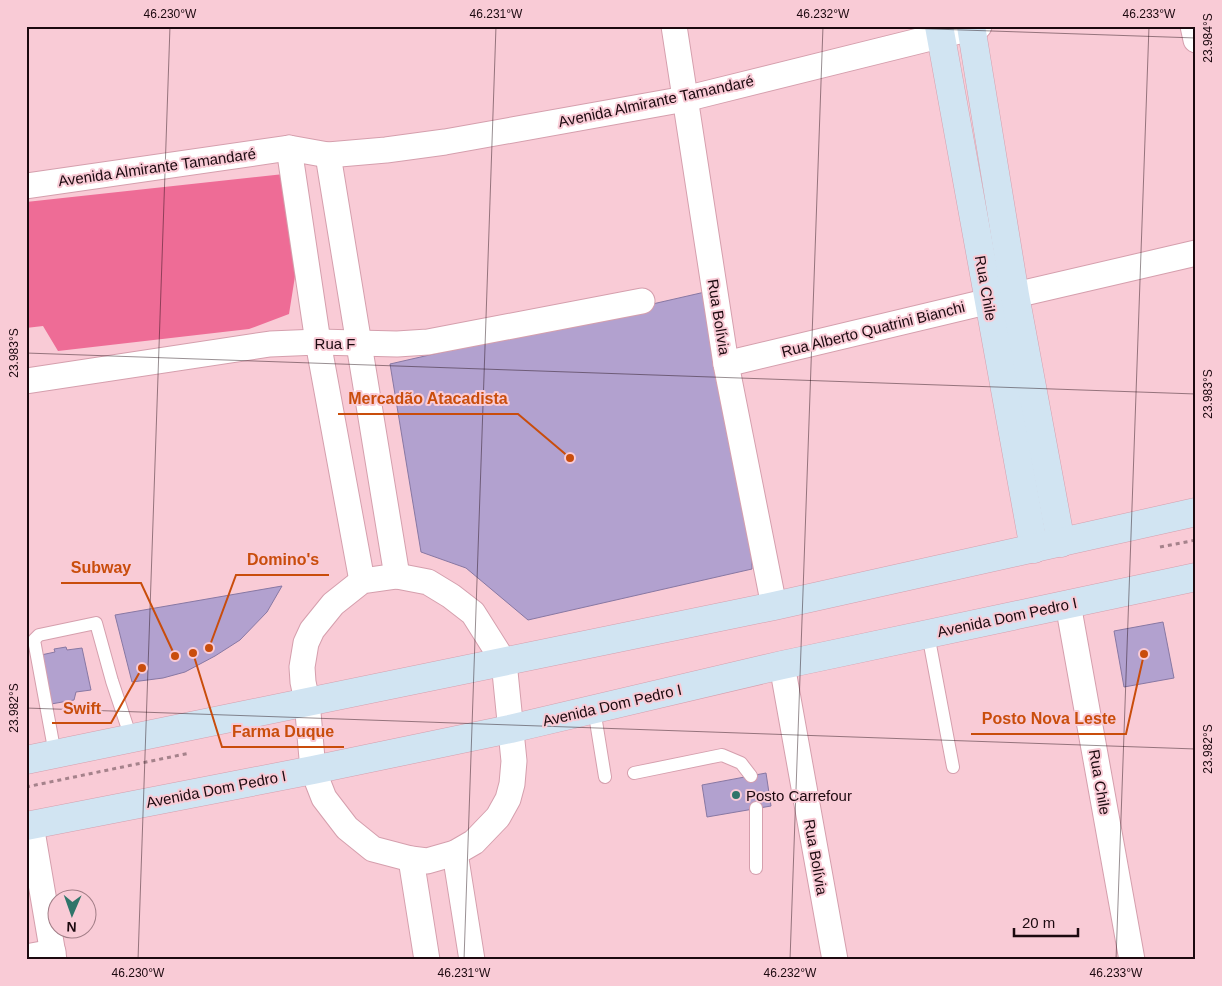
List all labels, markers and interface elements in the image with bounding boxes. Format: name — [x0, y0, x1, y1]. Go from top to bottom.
text: 46.230°W — [144, 7, 197, 21]
text: 46.231°W — [470, 7, 523, 21]
text: 46.232°W — [797, 7, 850, 21]
text: 46.233°W — [1123, 7, 1176, 21]
text: 23.984°S — [1201, 13, 1215, 63]
street label: Avenida Almirante Tamandaré — [557, 72, 755, 130]
street label: Avenida Almirante Tamandaré — [57, 145, 257, 189]
street label: Rua Chile — [972, 254, 1000, 322]
street label: Rua Bolívia — [705, 278, 733, 357]
street label: Rua Alberto Quatrini Bianchi — [780, 298, 966, 360]
text: 23.983°S — [7, 328, 21, 378]
street label: Rua F — [315, 335, 355, 352]
text: 23.983°S — [1201, 369, 1215, 419]
callout: Mercadão Atacadista — [338, 383, 518, 414]
text: Mercadão Atacadista — [348, 390, 508, 407]
callout: Domino's — [236, 544, 329, 575]
text: Domino's — [247, 551, 319, 568]
callout: Subway — [61, 552, 141, 583]
text: Subway — [71, 559, 131, 576]
street label: Avenida Dom Pedro I — [936, 594, 1078, 640]
street label: Avenida Dom Pedro I — [541, 681, 683, 729]
text: 23.982°S — [7, 683, 21, 733]
callout: Swift — [52, 692, 111, 723]
text: Swift — [63, 700, 102, 717]
callout: Posto Nova Leste — [971, 703, 1126, 734]
text: Posto Nova Leste — [982, 710, 1116, 727]
callout: Farma Duque — [222, 716, 344, 747]
text: Farma Duque — [232, 723, 334, 740]
text: 23.982°S — [1201, 724, 1215, 774]
street label: Rua Chile — [1086, 748, 1114, 816]
street label: Avenida Dom Pedro I — [145, 767, 287, 811]
place label: Posto Carrefour — [746, 787, 852, 804]
marker: Posto Carrefour — [730, 789, 742, 801]
street label: Rua Bolívia — [801, 818, 831, 897]
north arrow — [48, 888, 98, 938]
scale bar — [1014, 906, 1078, 938]
text: 20 m — [1022, 914, 1055, 931]
text: N — [66, 919, 77, 935]
text: 46.230°W — [112, 966, 165, 980]
text: 46.231°W — [438, 966, 491, 980]
text: 46.232°W — [764, 966, 817, 980]
text: 46.233°W — [1090, 966, 1143, 980]

